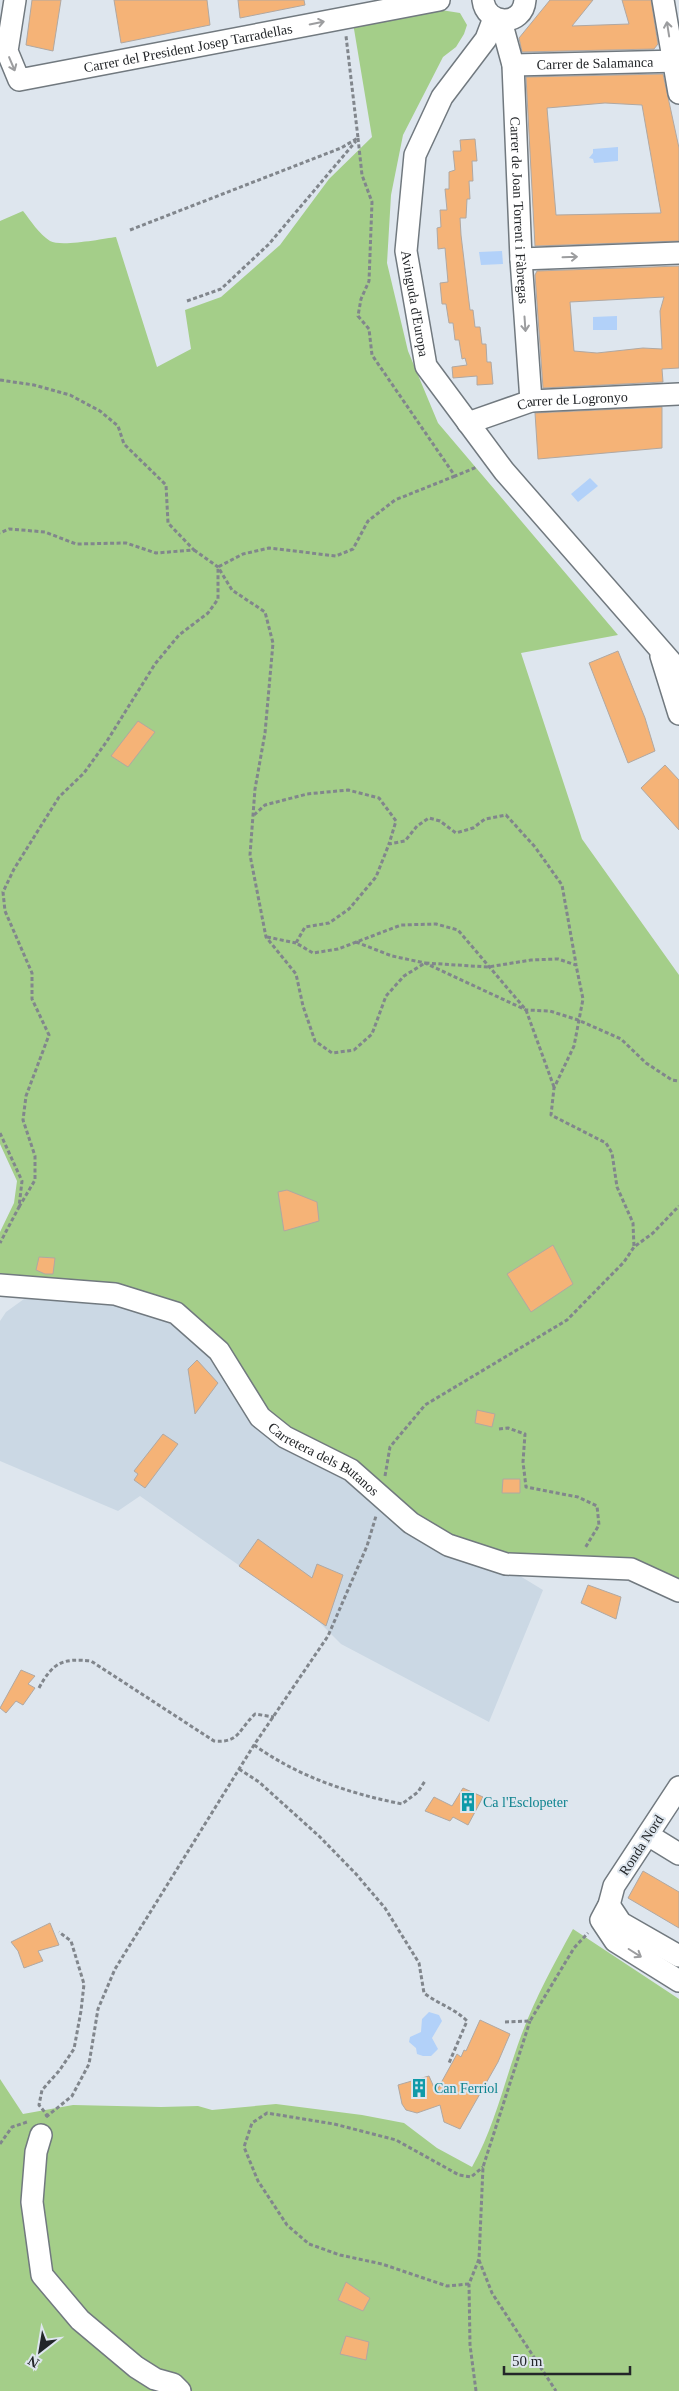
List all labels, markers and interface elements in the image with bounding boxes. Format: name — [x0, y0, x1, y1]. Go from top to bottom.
one-way arrow — [308, 18, 324, 28]
street label: Carrer del President Josep Tarradellas — [83, 21, 294, 76]
one-way arrow — [663, 22, 673, 38]
street label: Carrer de Salamanca — [536, 55, 654, 72]
one-way arrow — [8, 56, 18, 71]
street label: Carrer de Joan Torrent i Fàbregas — [507, 116, 531, 304]
street label: Avinguda d'Europa — [398, 249, 431, 359]
one-way arrow — [561, 252, 577, 262]
one-way arrow — [521, 316, 530, 332]
street label: Carrer de Logronyo — [515, 389, 628, 413]
street label: Carretera dels Butanos — [265, 1420, 382, 1499]
building icon: Ca l'Esclopeter — [457, 1791, 479, 1813]
place label: Ca l'Esclopeter — [483, 1795, 568, 1810]
street label: Ronda Nord — [616, 1812, 666, 1878]
one-way arrow — [627, 1949, 641, 1959]
building icon: Can Ferriol — [408, 2077, 430, 2099]
place label: Can Ferriol — [434, 2081, 498, 2096]
north arrow — [15, 2326, 65, 2376]
scale bar — [504, 2344, 630, 2376]
text: N — [25, 2353, 42, 2371]
text: 50 m — [512, 2353, 543, 2369]

